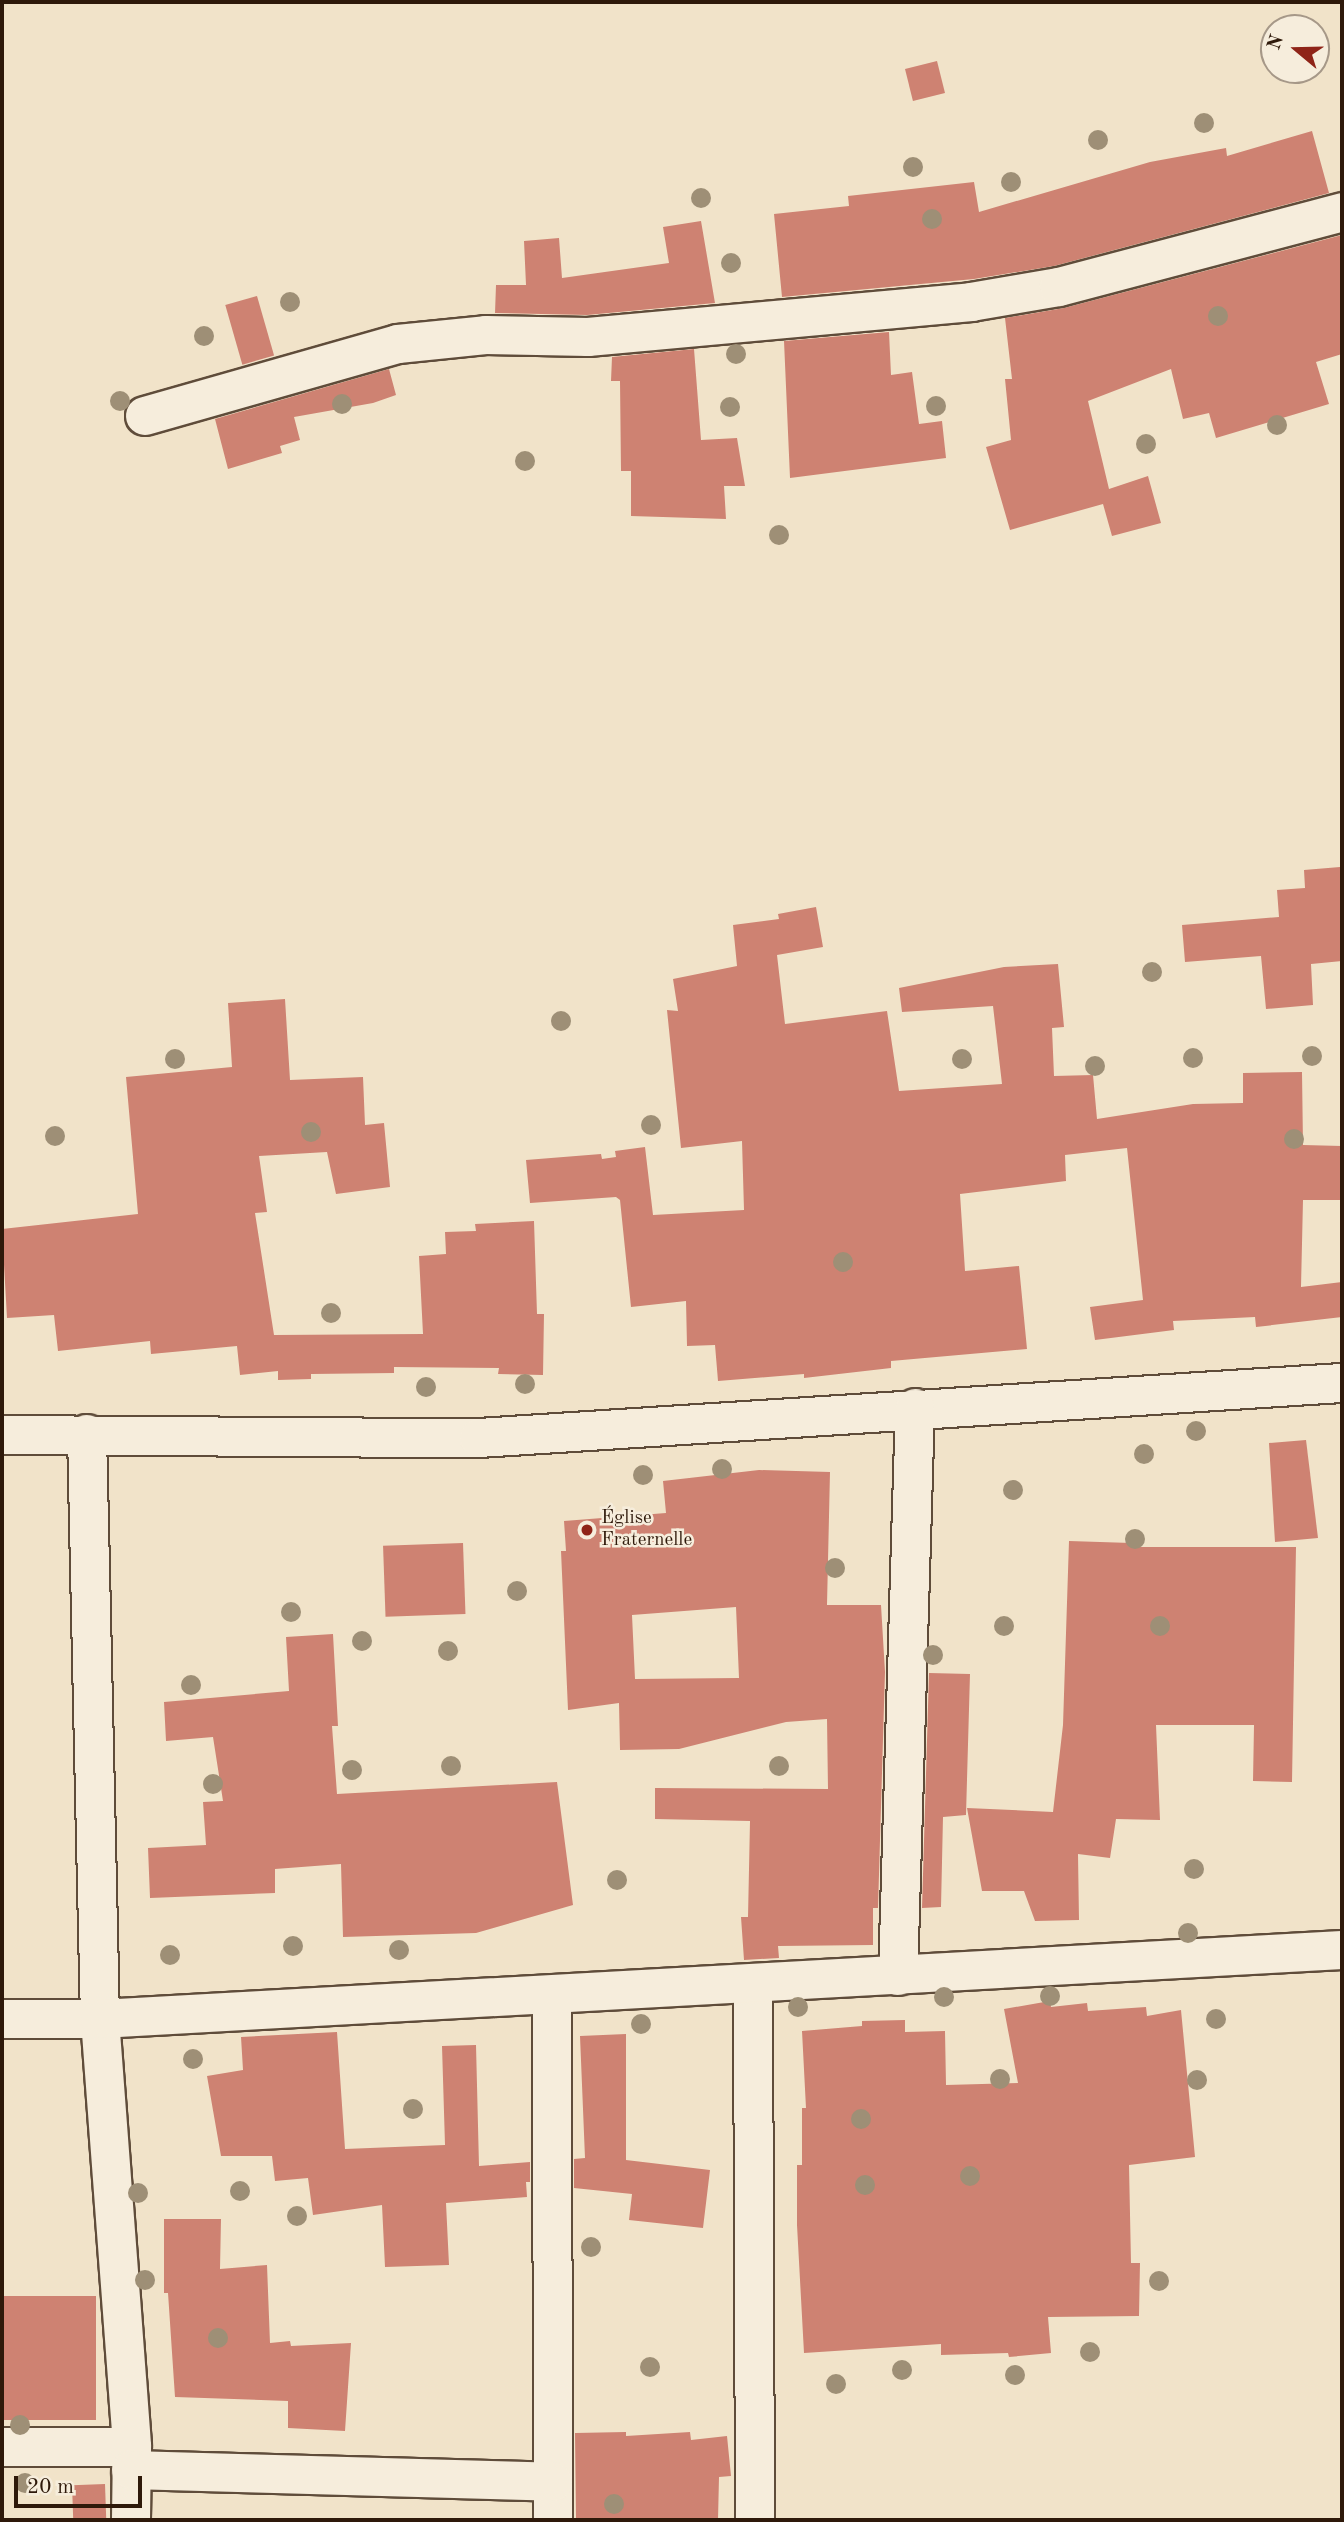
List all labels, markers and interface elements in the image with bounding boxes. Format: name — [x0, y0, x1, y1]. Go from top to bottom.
north arrow — [1260, 14, 1330, 84]
text: N — [1265, 33, 1288, 53]
place label: Église Fraternelle — [601, 1508, 692, 1552]
marker: Église Fraternelle — [579, 1522, 595, 1538]
scale bar — [18, 2462, 145, 2506]
text: 20 m — [27, 2477, 74, 2498]

